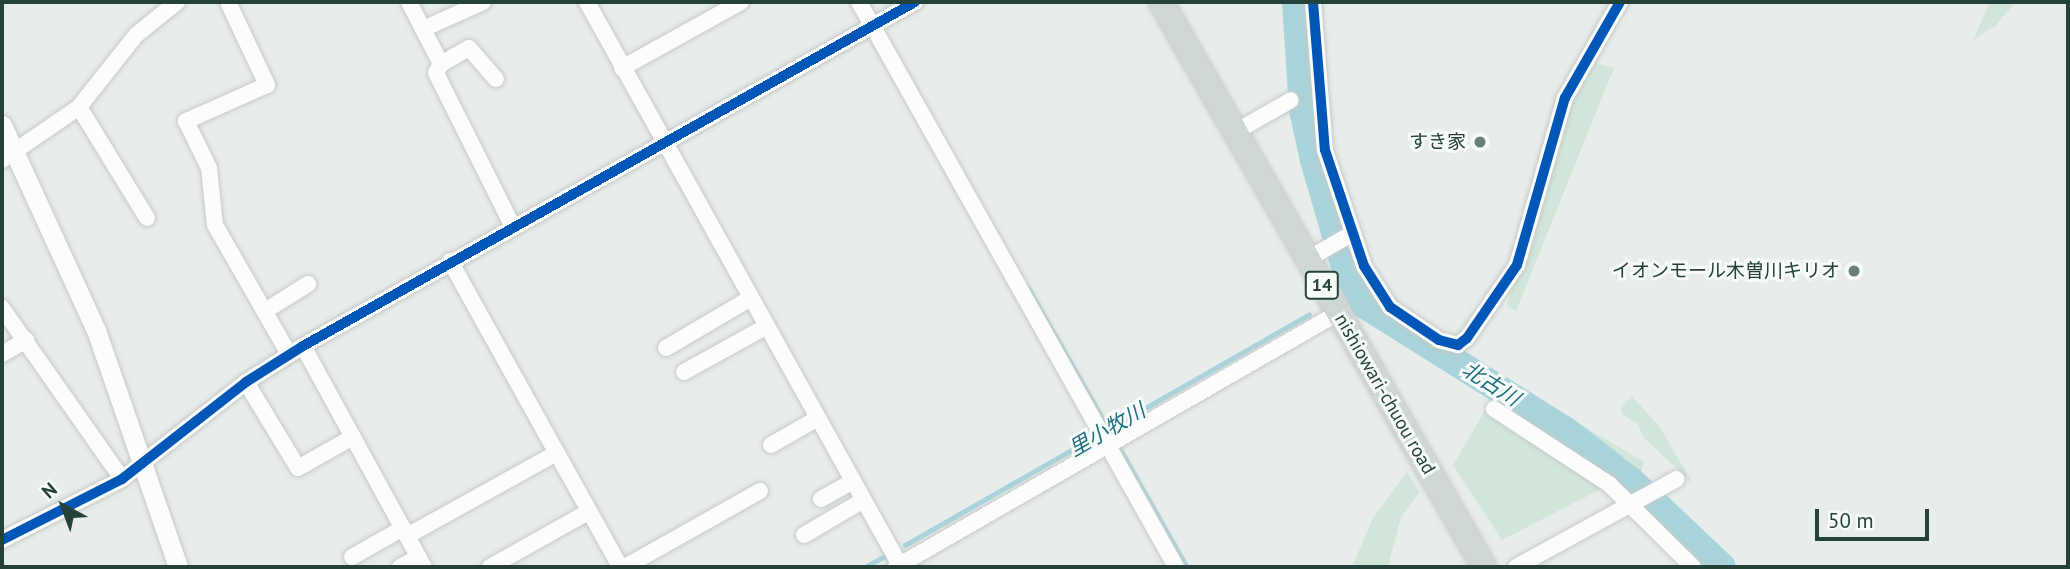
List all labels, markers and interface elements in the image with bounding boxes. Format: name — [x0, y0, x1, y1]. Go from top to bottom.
place label: すき家 — [1409, 131, 1466, 153]
marker: すき家 — [1472, 134, 1488, 150]
place label: イオンモール木曽川キリオ — [1612, 260, 1840, 282]
marker: イオンモール木曽川キリオ — [1846, 263, 1862, 279]
road number: 14 — [1304, 270, 1340, 300]
street label: nishiowari-chuou road — [1330, 310, 1440, 478]
water label: 北古川 — [1458, 357, 1524, 411]
water label: 里小牧川 — [1064, 398, 1150, 462]
north arrow — [28, 471, 98, 541]
text: N — [37, 477, 62, 503]
scale bar — [1818, 496, 1932, 540]
text: 50 m — [1828, 507, 1874, 534]

